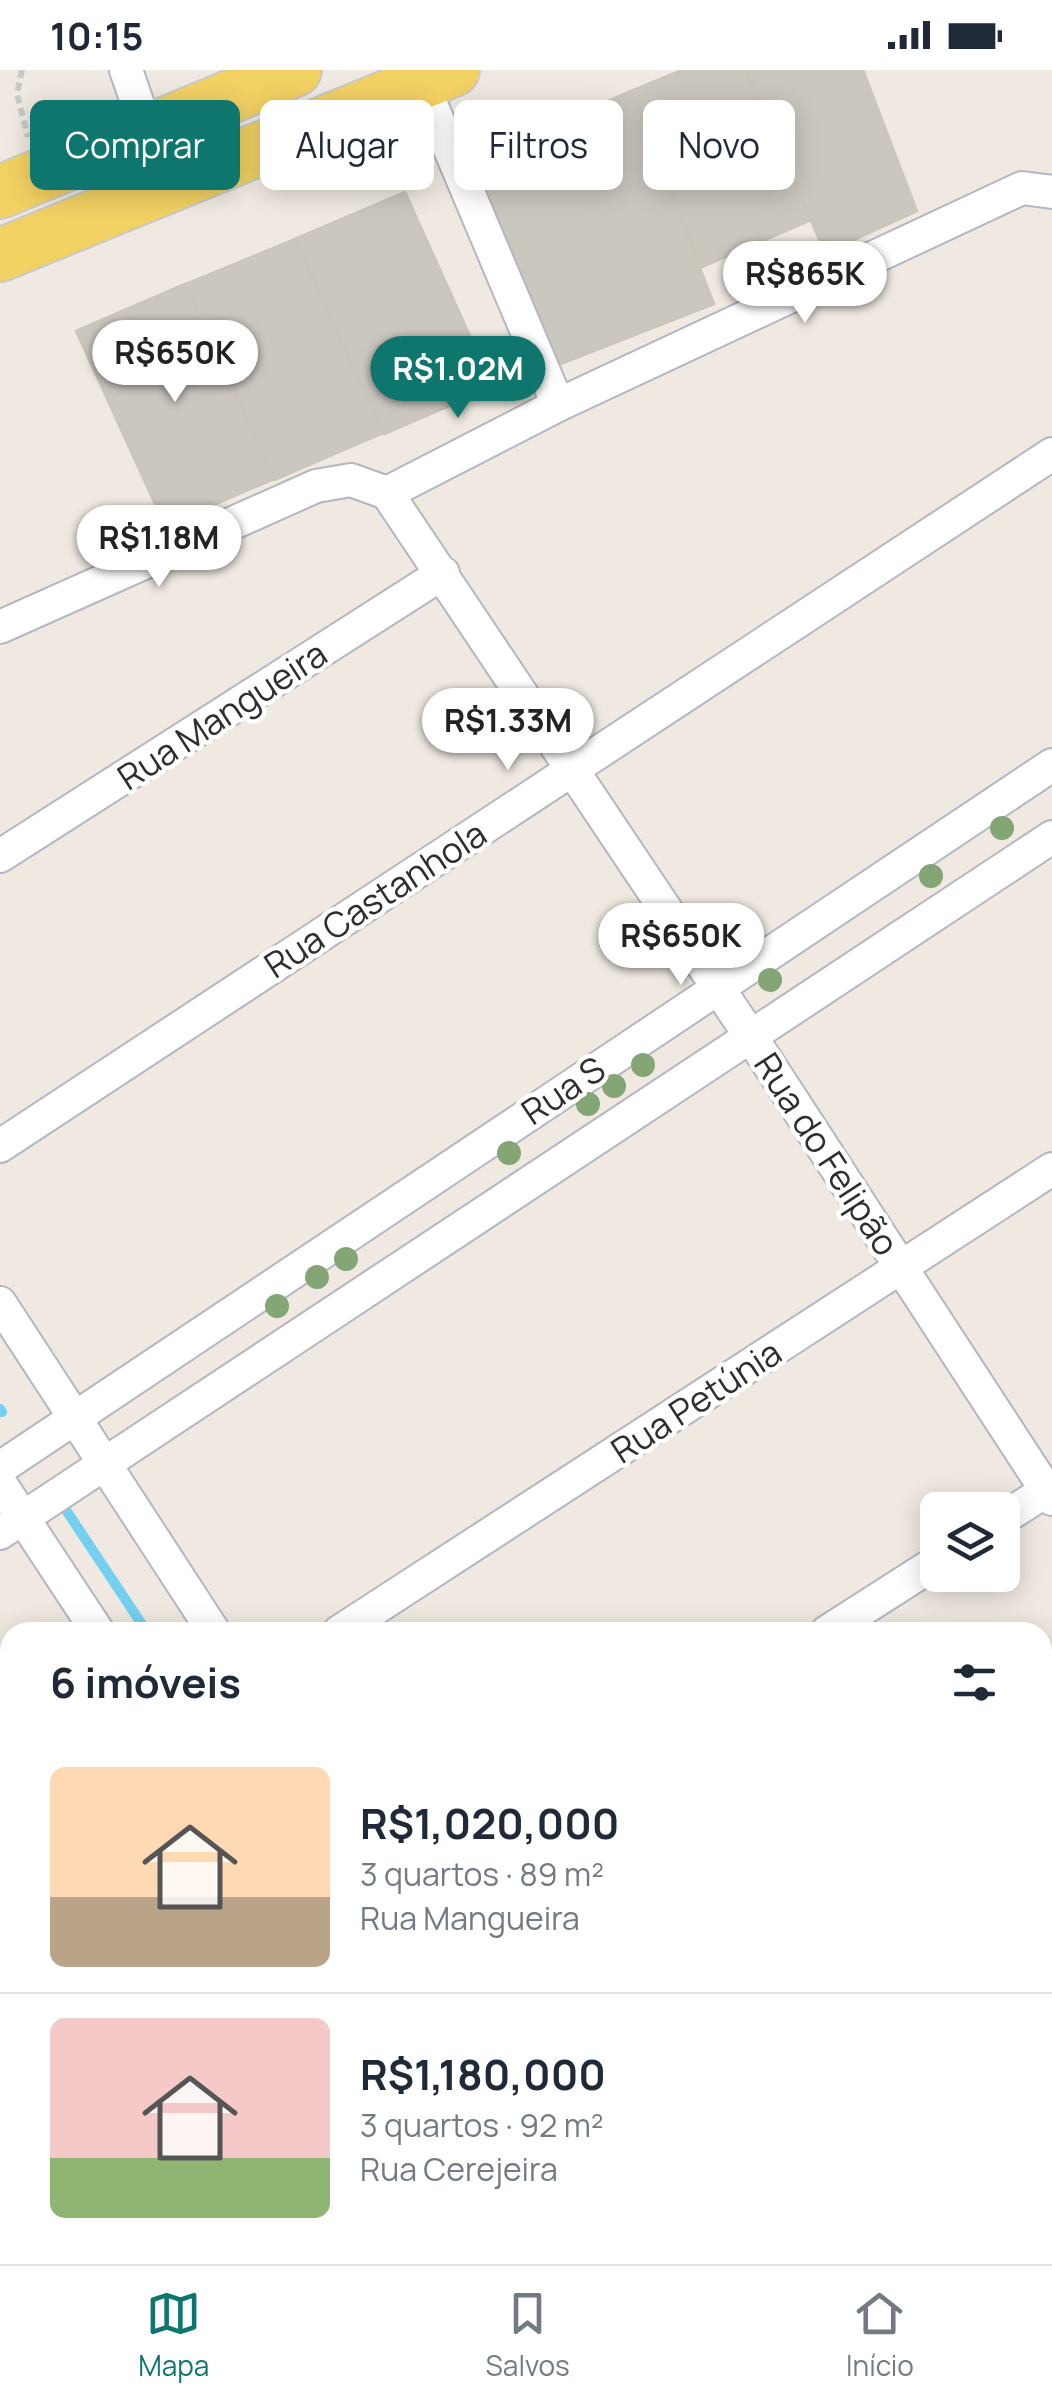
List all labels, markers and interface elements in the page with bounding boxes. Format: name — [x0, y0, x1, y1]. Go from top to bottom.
text: 10:15 — [50, 9, 144, 61]
chip: Comprar — [30, 100, 240, 190]
chip: Alugar — [260, 100, 434, 190]
chip: Filtros — [454, 100, 623, 190]
chip: Novo — [643, 100, 795, 190]
pin: R$865K — [724, 241, 886, 326]
text: R$865K — [745, 251, 865, 295]
pin: R$650K — [94, 320, 256, 405]
text: R$650K — [114, 330, 236, 374]
pin: R$1.02M — [366, 336, 550, 421]
text: R$1.02M — [392, 346, 524, 390]
pin: R$1.18M — [67, 505, 251, 590]
text: R$1.18M — [99, 515, 219, 559]
street label: Rua Mangueira — [108, 629, 336, 801]
pin: R$1.33M — [416, 688, 600, 773]
text: R$1.33M — [444, 698, 572, 742]
street label: Rua Castanhola — [255, 809, 495, 989]
pin: R$650K — [600, 903, 762, 988]
text: R$650K — [620, 913, 742, 957]
street label: Rua do Felipão — [744, 1043, 910, 1265]
street label: Rua S — [512, 1045, 614, 1135]
street label: Rua Petúnia — [602, 1328, 790, 1474]
map controls — [920, 1492, 1020, 1592]
button: layers — [920, 1492, 1020, 1592]
text: 6 imóveis — [50, 1653, 241, 1711]
icon: filters — [947, 1655, 1002, 1710]
text: R$1,020,000 — [360, 1794, 620, 1852]
icon: home — [130, 1807, 250, 1927]
text: 3 quartos · 89 m² — [360, 1852, 604, 1896]
text: Rua Mangueira — [360, 1896, 580, 1940]
text: R$1,180,000 — [360, 2045, 606, 2103]
icon: home — [130, 2058, 250, 2178]
text: 3 quartos · 92 m² — [360, 2103, 604, 2147]
text: Rua Cerejeira — [360, 2147, 558, 2191]
tab: Mapa — [138, 2286, 209, 2384]
tab: Salvos — [486, 2286, 570, 2384]
tab: Início — [846, 2286, 914, 2384]

